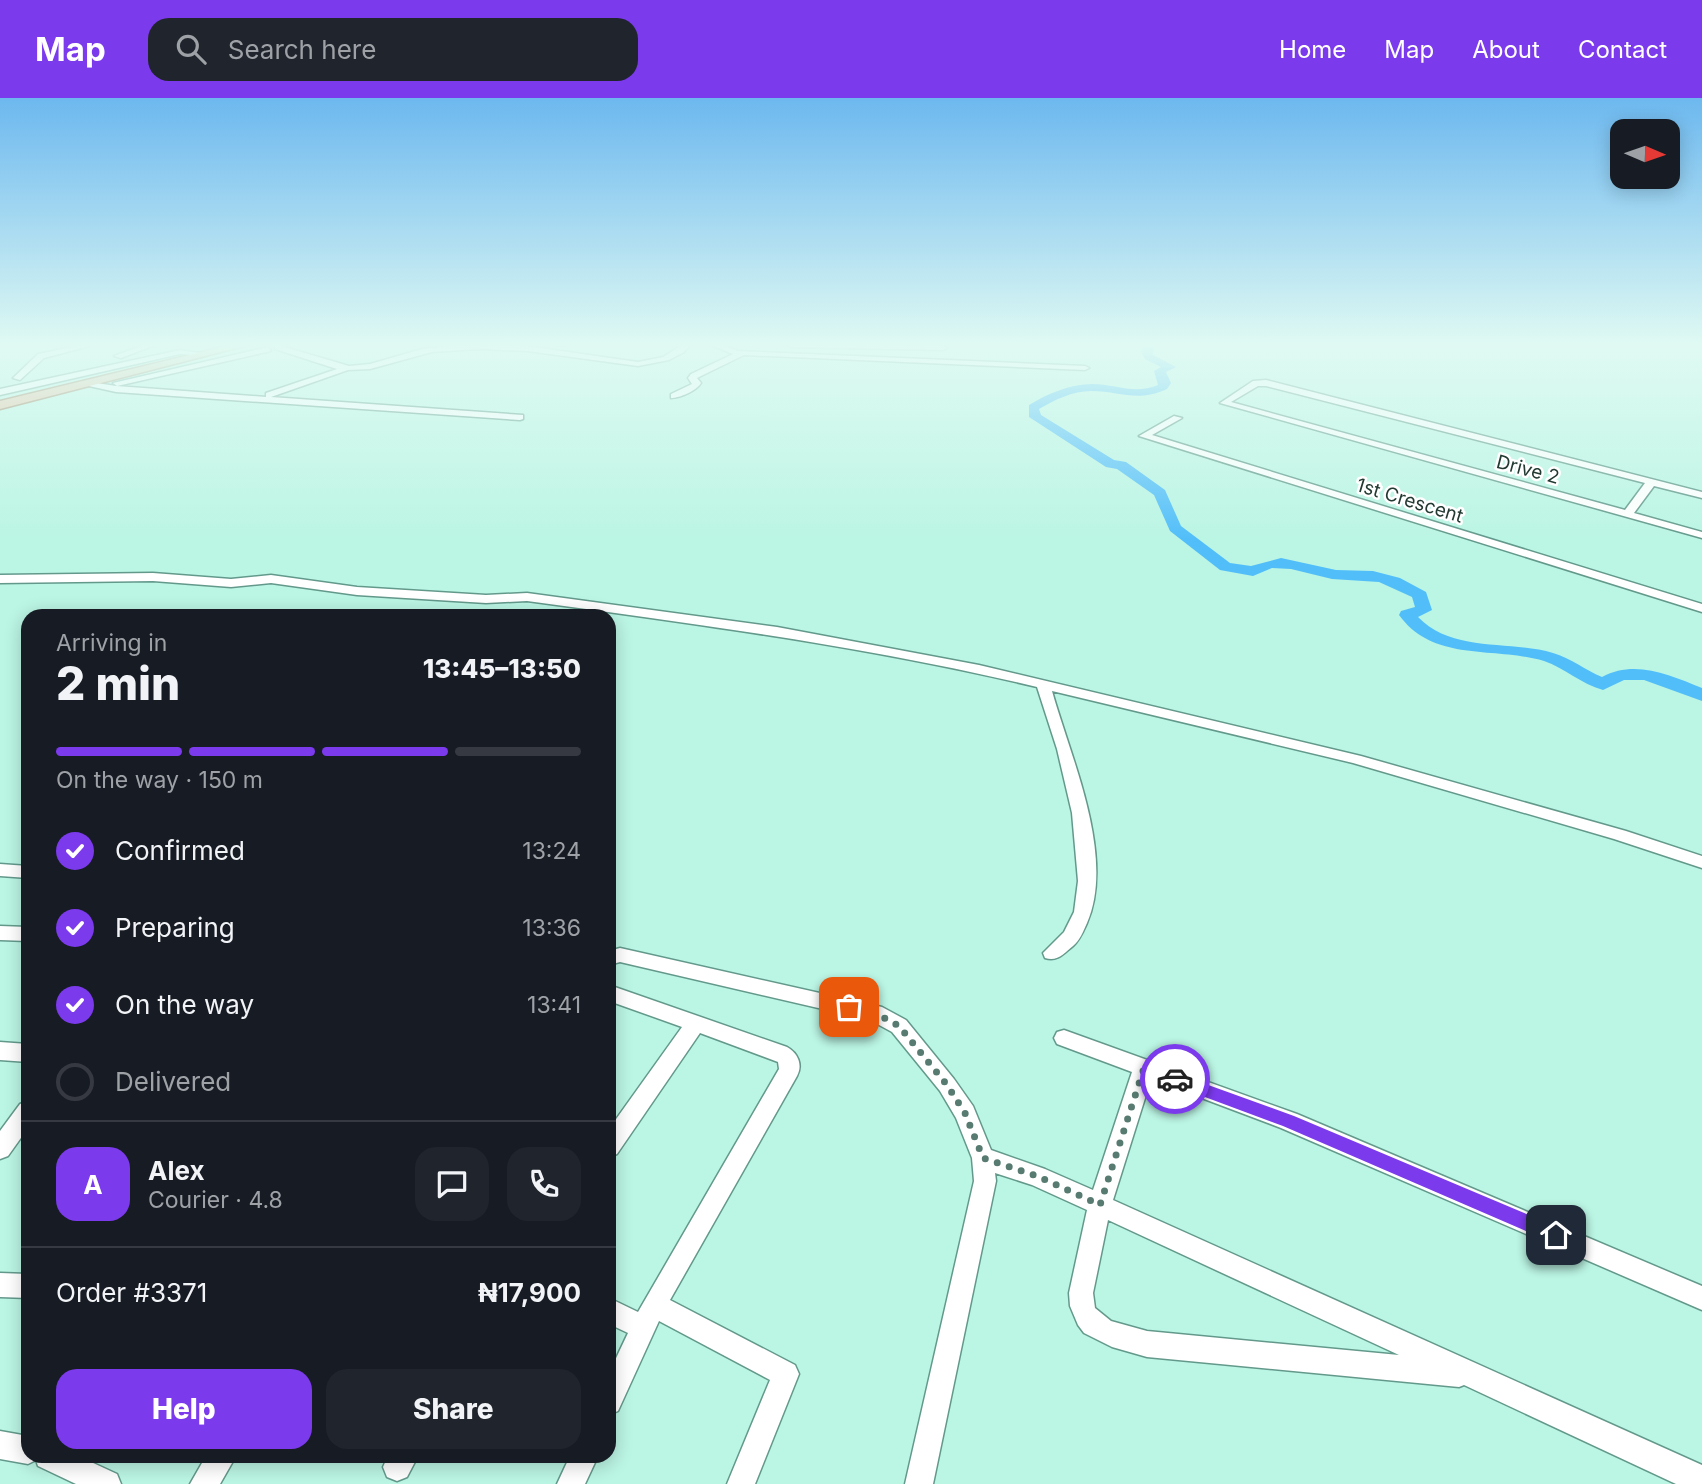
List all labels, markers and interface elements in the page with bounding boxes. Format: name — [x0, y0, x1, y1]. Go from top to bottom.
search box — [148, 18, 638, 81]
text: Map — [35, 29, 106, 69]
icon: search — [172, 30, 210, 68]
text: Search here — [228, 34, 376, 65]
text: Home — [1279, 35, 1346, 64]
text: Map — [1384, 35, 1434, 64]
text: About — [1472, 35, 1540, 64]
text: Contact — [1578, 35, 1667, 64]
north arrow — [1610, 119, 1680, 189]
map controls — [1610, 119, 1680, 189]
street label: Drive 2 — [1494, 450, 1562, 489]
street label: 1st Crescent — [1354, 473, 1466, 528]
text: Arriving in — [56, 629, 167, 657]
text: 13:45–13:50 — [423, 653, 581, 684]
text: 2 min — [56, 655, 180, 711]
text: On the way · 150 m — [56, 766, 263, 794]
icon: check — [56, 832, 94, 870]
text: Confirmed — [115, 835, 245, 866]
text: 13:24 — [522, 837, 581, 865]
icon: check — [56, 909, 94, 947]
text: Preparing — [115, 912, 235, 943]
text: 13:36 — [522, 914, 581, 942]
pin — [819, 977, 879, 1037]
icon: check — [56, 986, 94, 1024]
icon: bag — [830, 988, 868, 1026]
text: On the way — [115, 989, 254, 1020]
text: 13:41 — [527, 991, 581, 1019]
courier — [1140, 1044, 1210, 1114]
icon: car — [1156, 1060, 1194, 1098]
text: Delivered — [115, 1066, 231, 1097]
button: chat — [415, 1147, 489, 1221]
button: phone — [507, 1147, 581, 1221]
text: Alex — [148, 1155, 205, 1186]
text: A — [83, 1169, 103, 1200]
text: Courier · 4.8 — [148, 1186, 283, 1214]
pin — [1526, 1205, 1586, 1265]
icon: home — [1537, 1216, 1575, 1254]
text: Order #3371 — [56, 1277, 207, 1308]
text: ₦17,900 — [478, 1277, 581, 1308]
button: Help — [56, 1369, 312, 1449]
button: Share — [326, 1369, 581, 1449]

